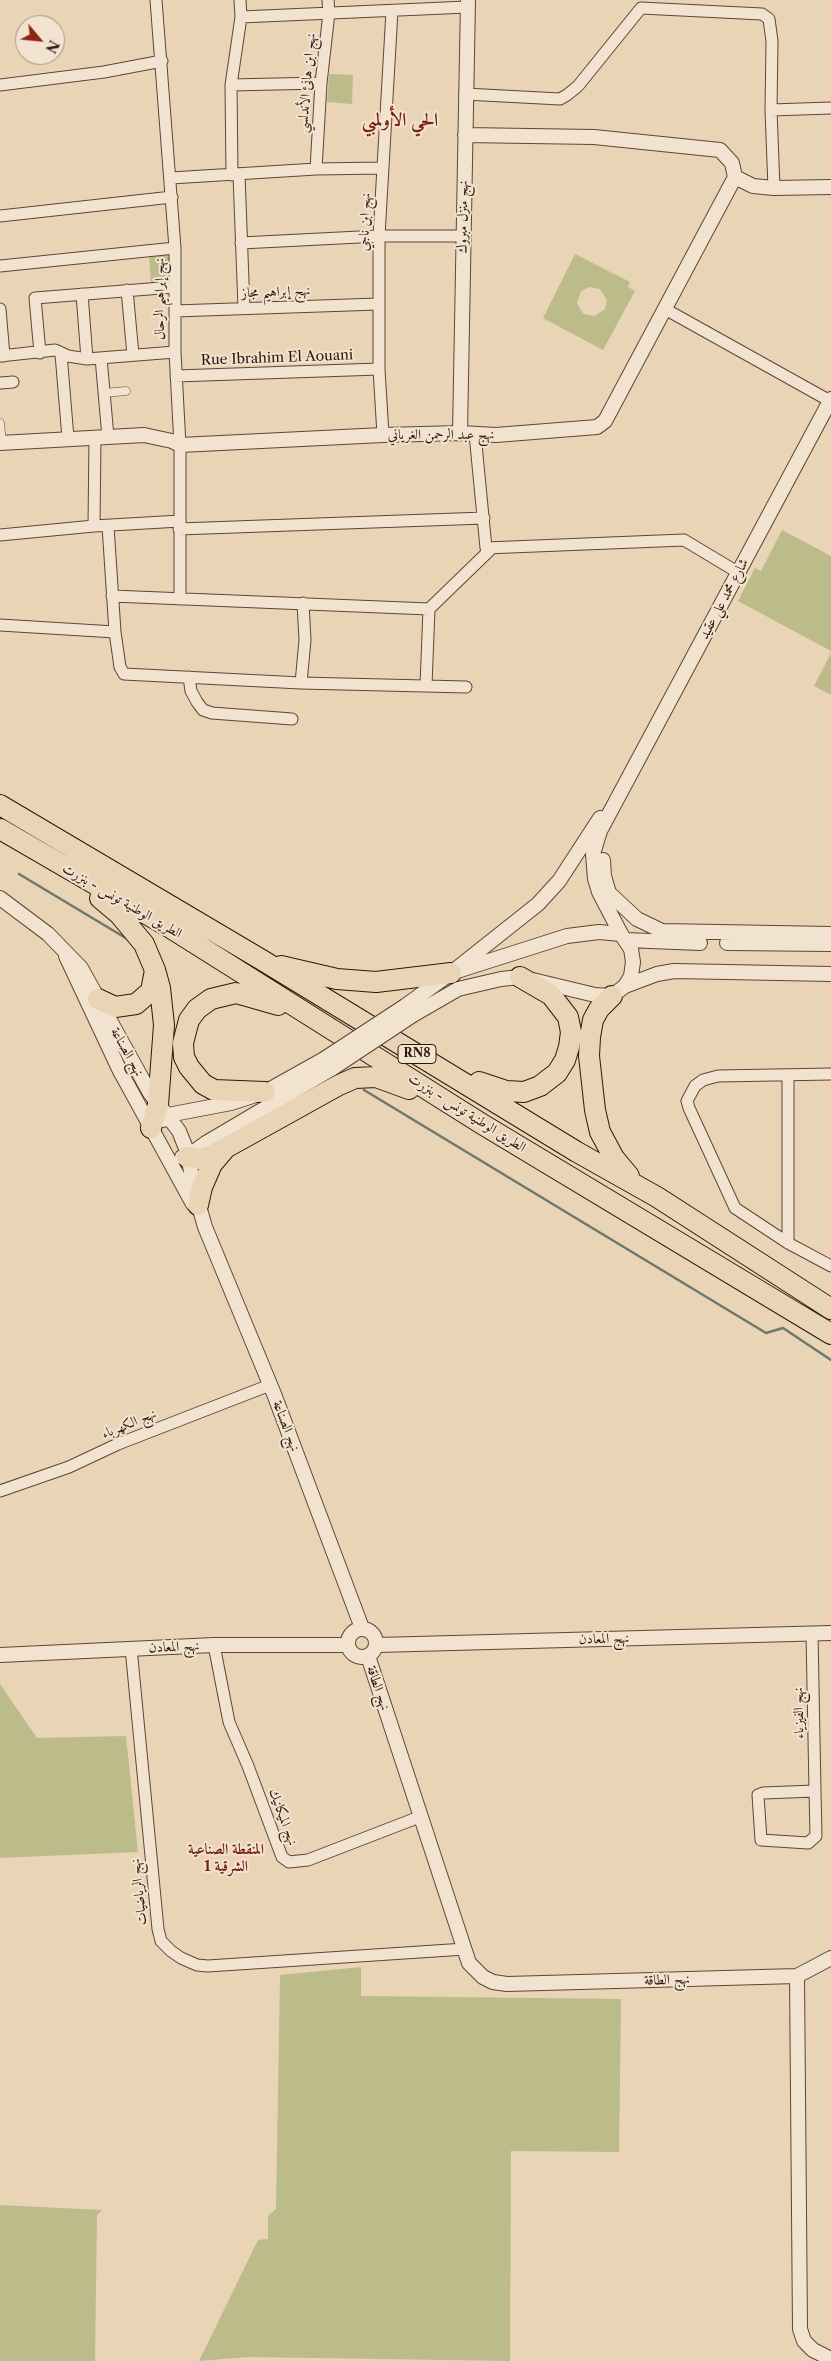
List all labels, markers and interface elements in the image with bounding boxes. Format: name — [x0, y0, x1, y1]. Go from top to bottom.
north arrow — [15, 15, 65, 65]
street label: نهج ابن هانئ الأندلسي — [294, 32, 320, 134]
text: N — [42, 37, 63, 56]
district label: الحي الأولمبي — [362, 110, 438, 132]
street label: نهج منزل مبروك — [454, 180, 472, 254]
street label: نهج ابن ناجي — [356, 192, 374, 252]
street label: نهج إبراهيم الرحال — [152, 258, 168, 340]
street label: نهج إبراهيم مجاز — [241, 282, 311, 302]
street label: Rue Ibrahim El Aouani — [201, 347, 353, 369]
street label: نهج عبد الرحمن الغرياني — [388, 427, 494, 443]
street label: شارع محمد علي عقيد — [696, 556, 752, 642]
street label: الطريق الوطنية تونس - بنزرت — [59, 860, 185, 942]
street label: نهج الصناعة — [107, 1025, 147, 1079]
road number: RN8 — [398, 1044, 436, 1064]
street label: الطريق الوطنية تونس - بنزرت — [405, 1070, 529, 1156]
street label: نهج الصناعة — [269, 1398, 303, 1454]
street label: نهج الكهرباء — [99, 1405, 159, 1443]
street label: نهج المعادن — [578, 1630, 630, 1648]
street label: نهج المعادن — [148, 1638, 200, 1656]
street label: نهج الطاقة — [363, 1664, 393, 1712]
street label: نهج الفيزياء — [790, 1687, 808, 1739]
street label: نهج الميكانيك — [265, 1786, 301, 1848]
district label: المنقطة الصناعية الشرقية 1 — [188, 1841, 264, 1876]
street label: نهج الرياضيات — [127, 1858, 151, 1926]
street label: نهج الطاقة — [644, 1971, 690, 1989]

